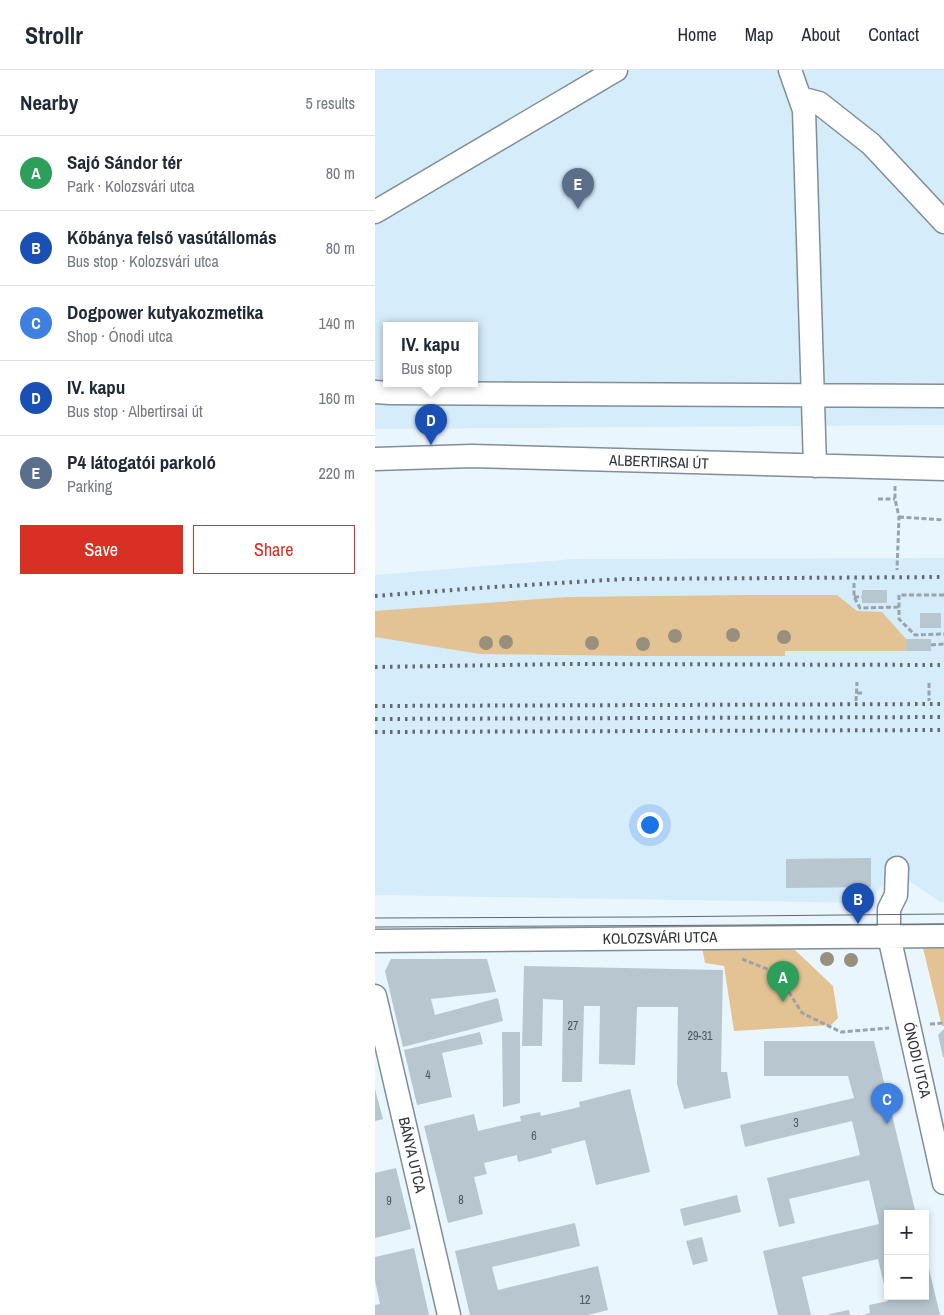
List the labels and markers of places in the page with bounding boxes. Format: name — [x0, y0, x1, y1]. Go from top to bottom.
pin: E — [562, 168, 594, 209]
pin: D — [415, 404, 447, 445]
pin: B — [842, 883, 874, 924]
pin: A — [767, 961, 799, 1002]
pin: C — [871, 1083, 903, 1124]

